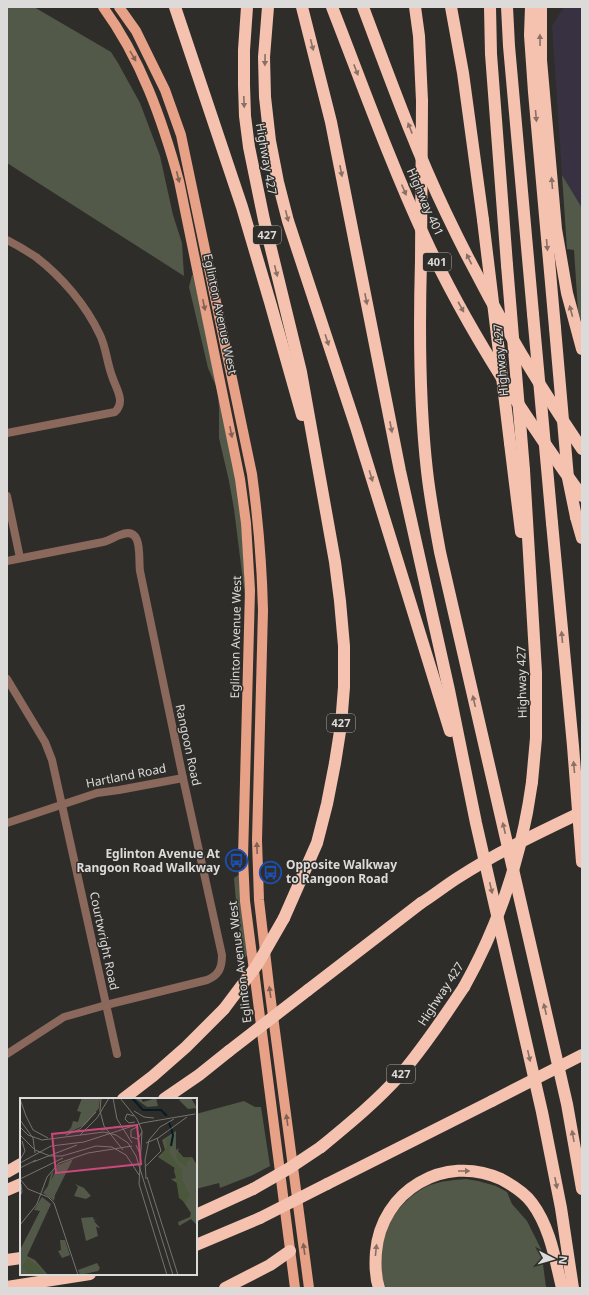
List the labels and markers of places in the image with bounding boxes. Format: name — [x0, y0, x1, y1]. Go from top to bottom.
place label: Eglinton Avenue At Rangoon Road Walkway — [76, 845, 220, 876]
bus stop icon: Eglinton Avenue At Rangoon Road Walkway — [223, 848, 249, 874]
place label: Opposite Walkway to Rangoon Road — [286, 856, 397, 887]
bus stop icon: Opposite Walkway to Rangoon Road — [257, 859, 283, 885]

